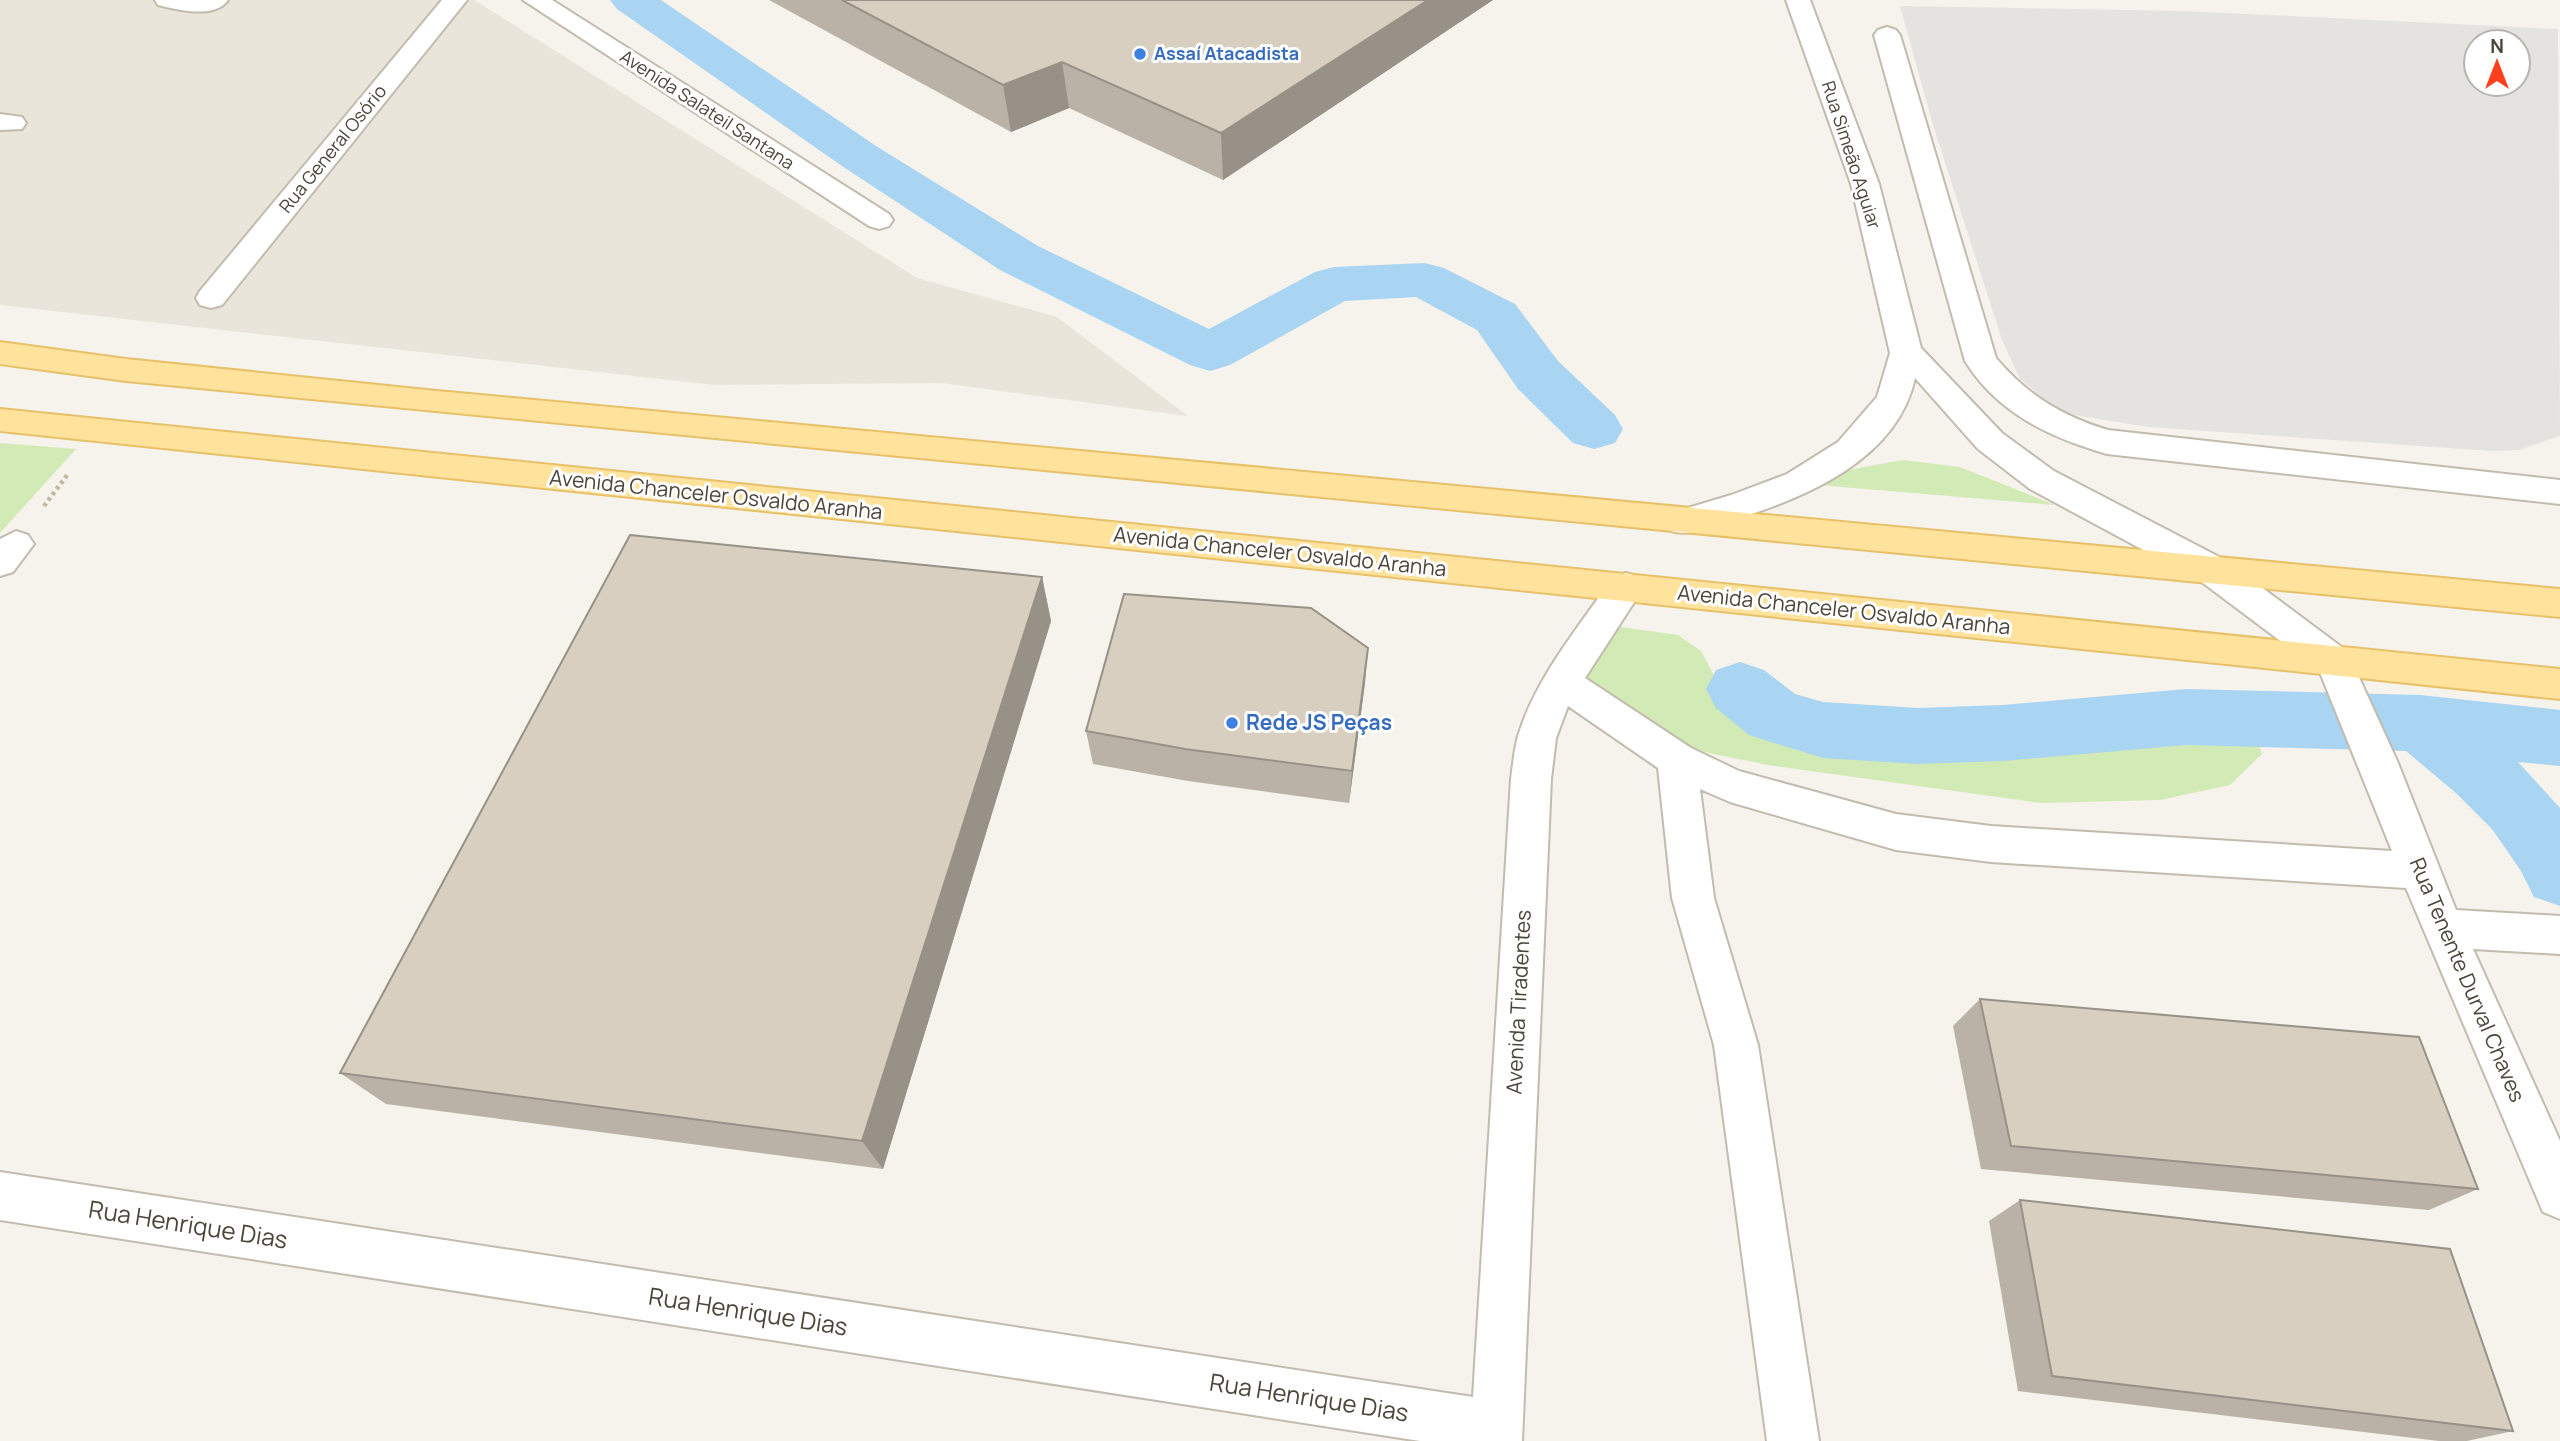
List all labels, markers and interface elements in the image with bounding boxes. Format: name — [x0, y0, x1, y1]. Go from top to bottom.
north arrow — [2462, 28, 2532, 98]
text: N — [2490, 33, 2504, 59]
place label: Assaí Atacadista — [1154, 41, 1299, 65]
street label: Avenida Salateil Santana — [616, 44, 799, 175]
marker: Assaí Atacadista — [1132, 46, 1148, 62]
street label: Rua Simeão Aguiar — [1817, 78, 1887, 232]
street label: Rua General Osório — [273, 79, 391, 217]
street label: Avenida Chanceler Osvaldo Aranha — [548, 463, 884, 525]
street label: Avenida Chanceler Osvaldo Aranha — [1112, 520, 1448, 582]
street label: Avenida Chanceler Osvaldo Aranha — [1676, 578, 2012, 640]
place label: Rede JS Peças — [1246, 708, 1392, 736]
marker: Rede JS Peças — [1224, 715, 1240, 731]
street label: Rua Tenente Durval Chaves — [2404, 853, 2532, 1106]
street label: Avenida Tiradentes — [1499, 909, 1537, 1095]
street label: Rua Henrique Dias — [86, 1191, 290, 1256]
street label: Rua Henrique Dias — [646, 1278, 850, 1343]
street label: Rua Henrique Dias — [1207, 1364, 1411, 1429]

